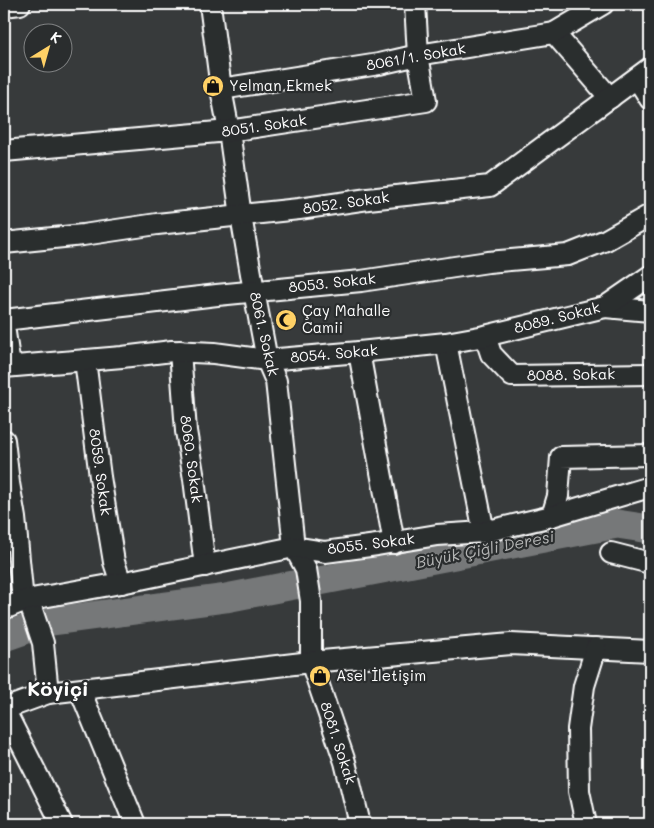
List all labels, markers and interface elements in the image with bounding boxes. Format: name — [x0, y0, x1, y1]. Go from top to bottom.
north arrow — [22, 22, 72, 72]
text: K — [47, 27, 66, 48]
street label: 8061/1. Sokak — [365, 37, 467, 75]
shop icon: Yelman Ekmek — [201, 74, 225, 98]
place label: Yelman Ekmek — [229, 75, 332, 95]
street label: 8051. Sokak — [220, 109, 308, 141]
street label: 8052. Sokak — [301, 186, 390, 218]
street label: 8053. Sokak — [287, 267, 377, 297]
street label: 8061. Sokak — [246, 290, 284, 378]
street label: 8089. Sokak — [512, 297, 602, 337]
place label: Çay Mahalle Camii — [302, 300, 391, 337]
mosque icon: Çay Mahalle Camii — [274, 308, 298, 332]
street label: 8054. Sokak — [289, 339, 379, 367]
street label: 8088. Sokak — [527, 363, 615, 385]
street label: 8060. Sokak — [176, 414, 208, 504]
street label: 8059. Sokak — [85, 427, 117, 517]
water label: Büyük Çiğli Deresi — [414, 525, 556, 572]
street label: 8055. Sokak — [326, 528, 416, 558]
shop icon: Asel İletişim — [308, 664, 332, 688]
place label: Asel İletişim — [336, 665, 426, 685]
district label: Köyiçi — [27, 675, 89, 701]
street label: 8081. Sokak — [316, 699, 362, 787]

